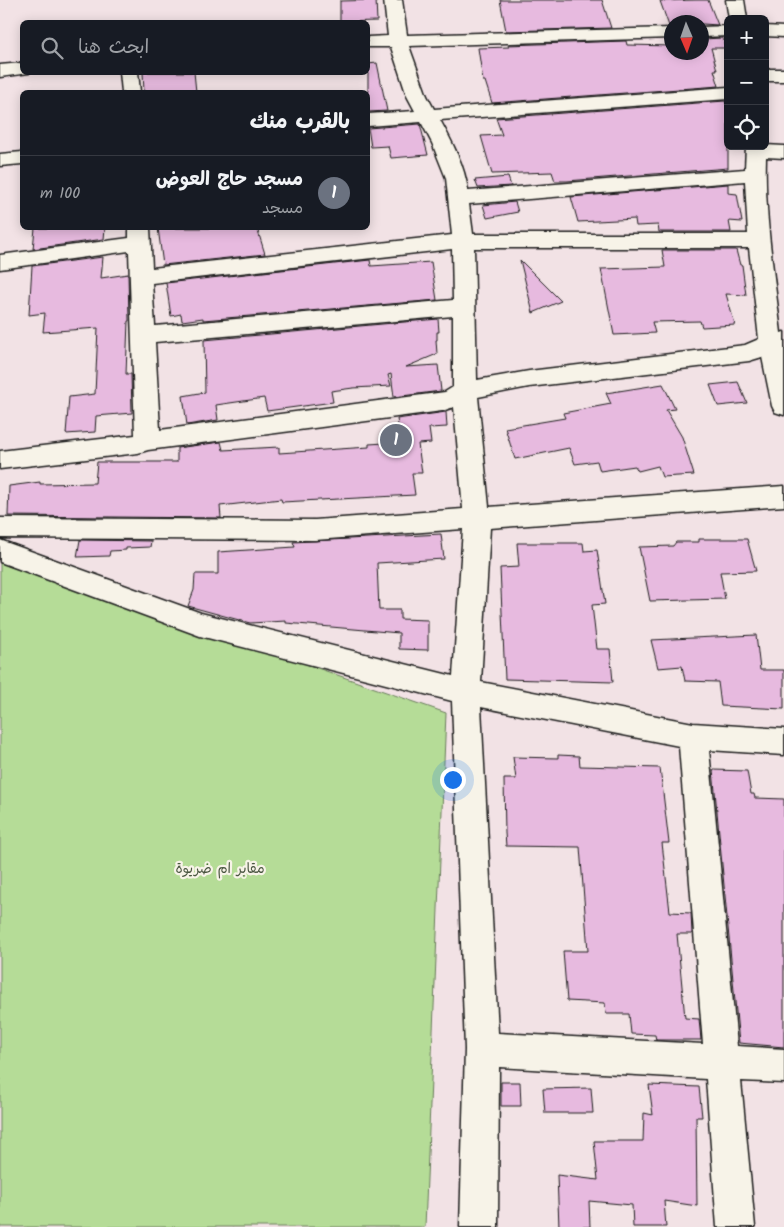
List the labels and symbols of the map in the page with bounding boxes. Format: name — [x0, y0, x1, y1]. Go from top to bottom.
north arrow — [664, 15, 709, 60]
pin: 1 — [380, 421, 412, 459]
your location — [440, 767, 466, 793]
park label: مقابر ام ضريوة — [175, 858, 265, 880]

